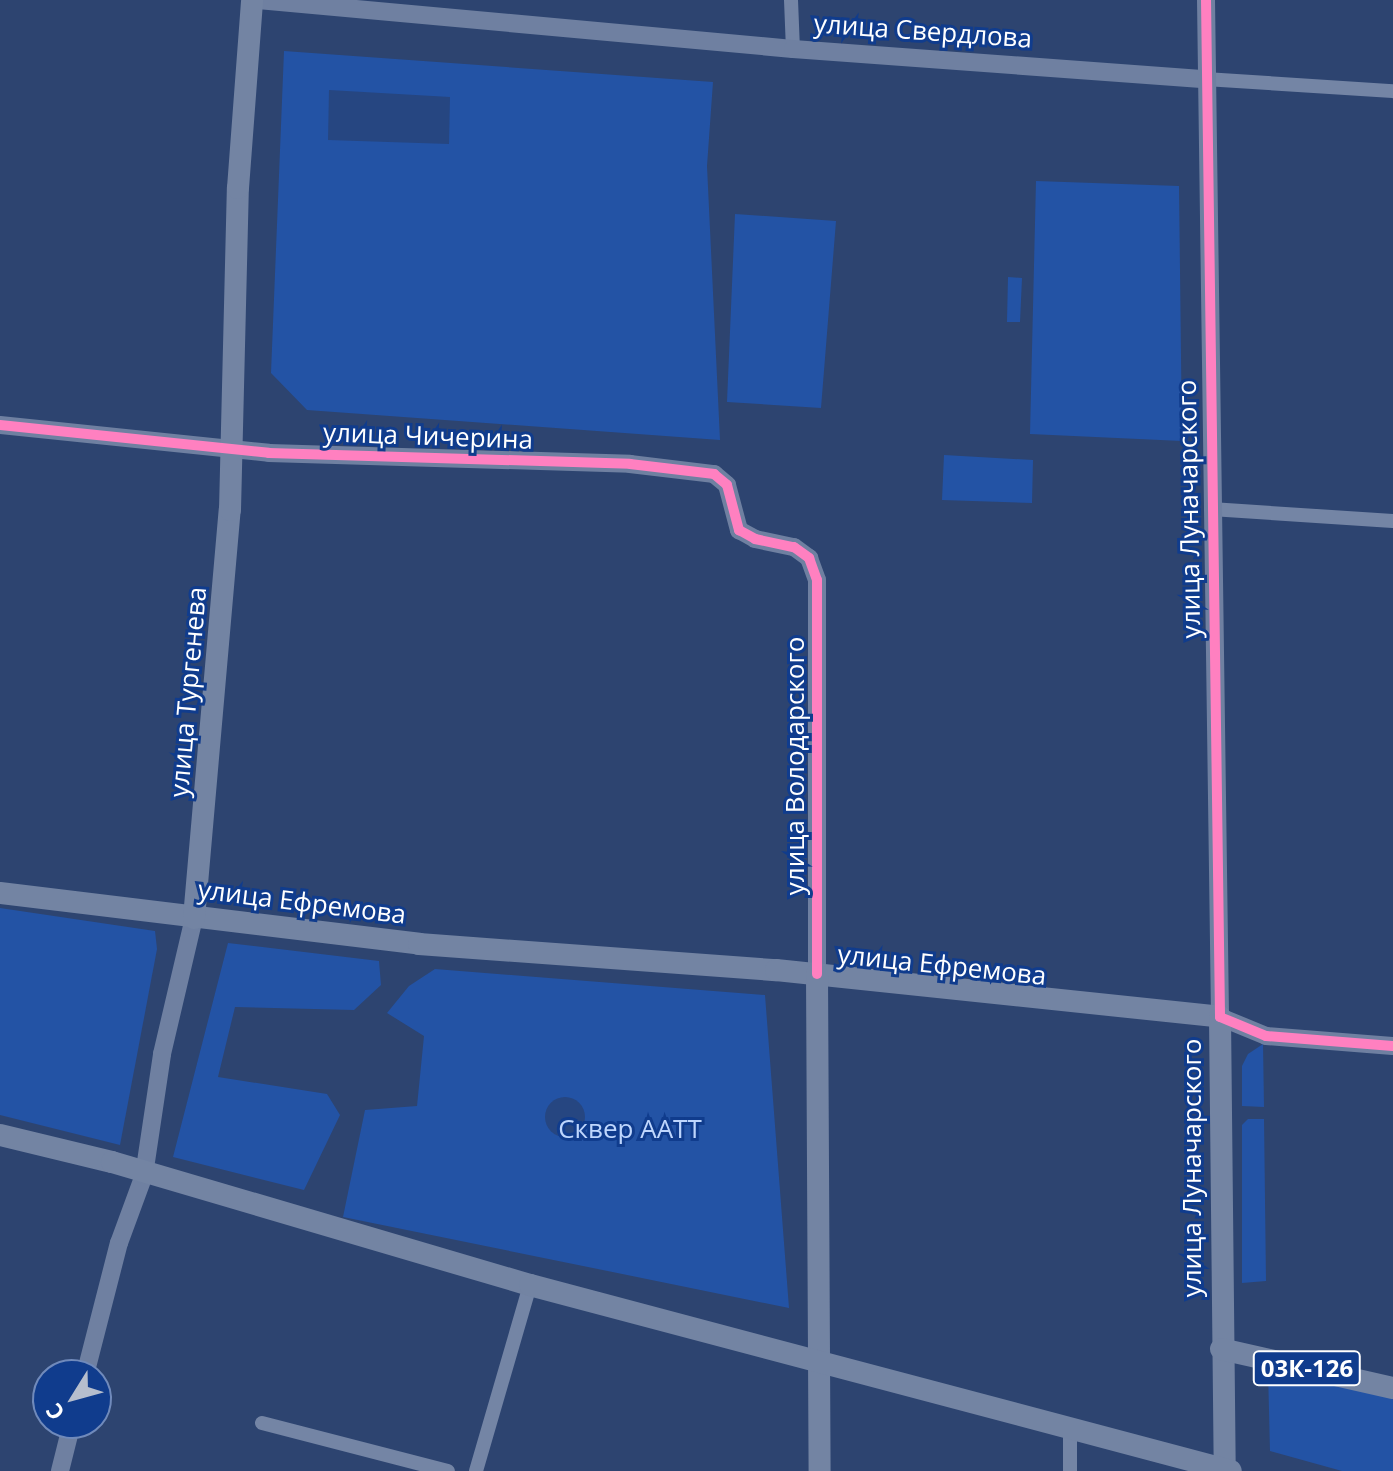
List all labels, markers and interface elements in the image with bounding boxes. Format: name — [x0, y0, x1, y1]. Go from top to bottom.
street label: улица Свердлова — [813, 8, 1033, 54]
street label: улица Луначарского — [1171, 379, 1207, 639]
street label: улица Чичерина — [322, 417, 534, 455]
street label: улица Тургенева — [163, 585, 213, 799]
street label: улица Володарского — [779, 637, 811, 895]
street label: улица Ефремова — [196, 874, 408, 930]
street label: улица Ефремова — [836, 939, 1048, 991]
street label: улица Луначарского — [1176, 1039, 1208, 1297]
park label: Сквер ААТТ — [558, 1113, 702, 1145]
road number: 03К-126 — [1251, 1348, 1363, 1388]
north arrow — [32, 1359, 112, 1439]
text: С — [38, 1398, 71, 1427]

